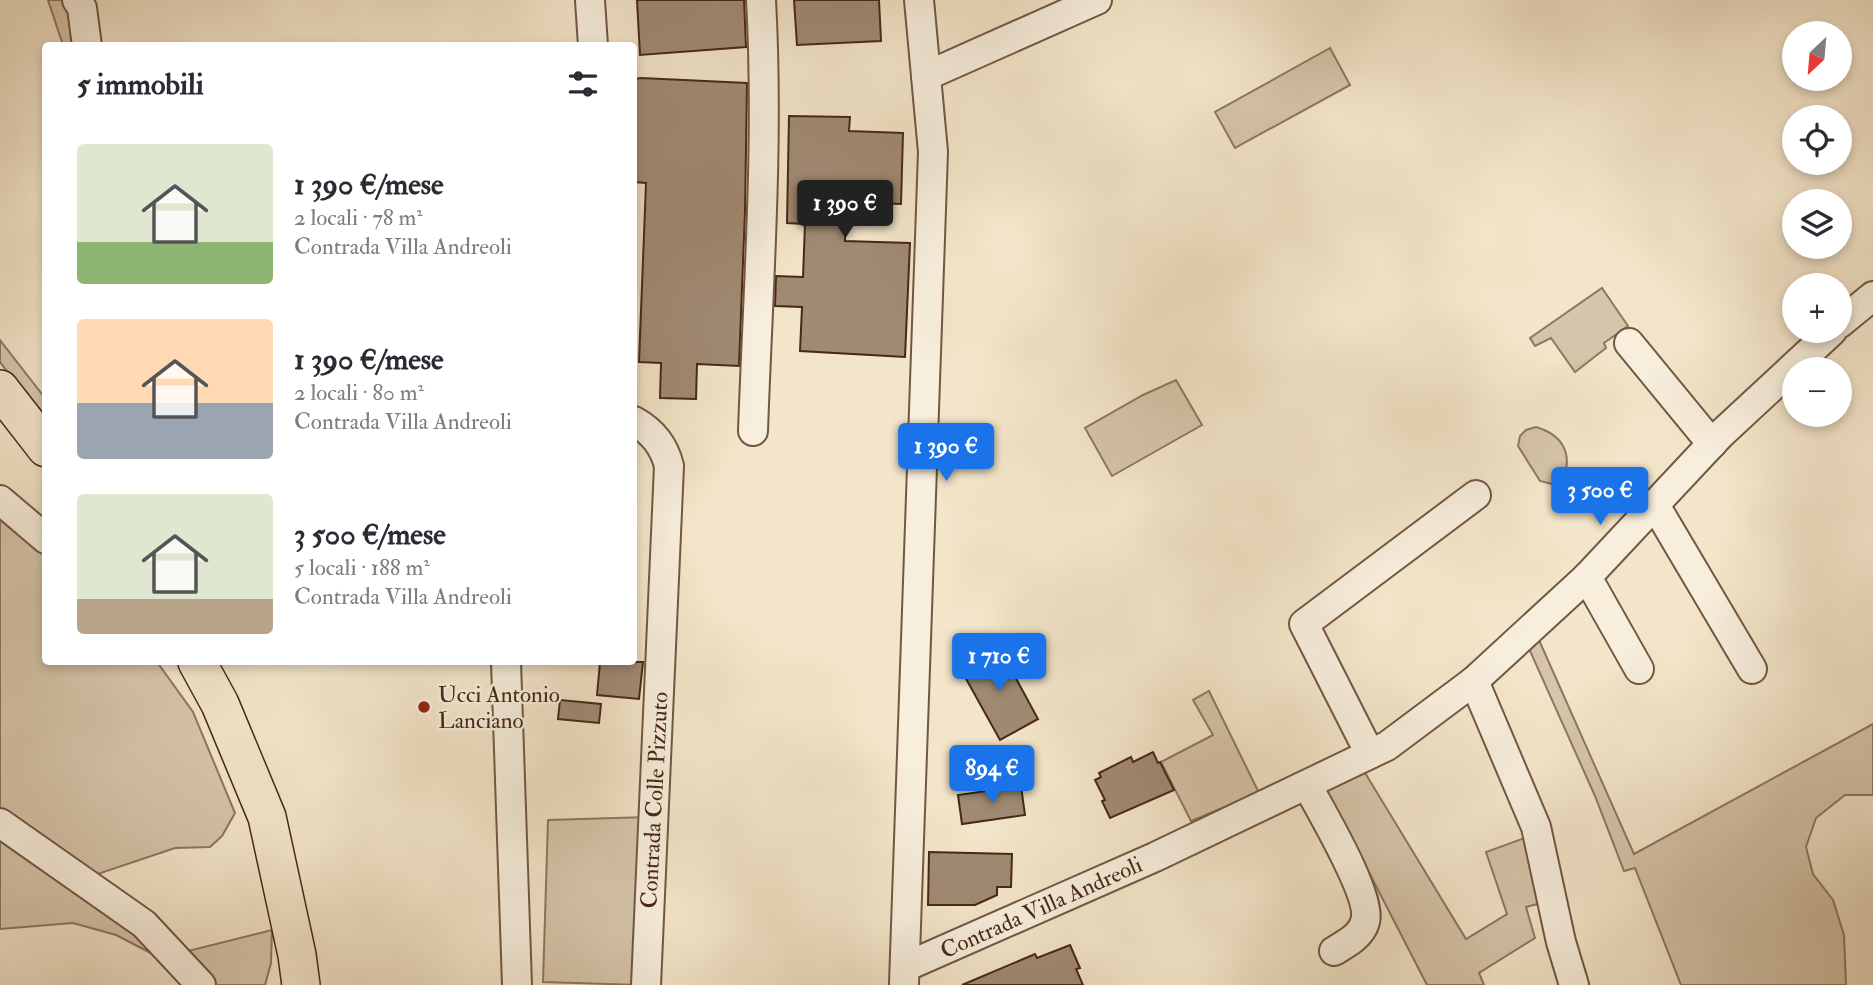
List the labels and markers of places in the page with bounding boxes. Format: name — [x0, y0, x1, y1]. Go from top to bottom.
pin: 1 390 € — [780, 180, 910, 240]
pin: 1 390 € — [881, 424, 1011, 483]
pin: 3 500 € — [1535, 468, 1665, 527]
pin: 1 710 € — [934, 634, 1064, 693]
place label: Ucci Antonio Lanciano — [438, 680, 560, 735]
marker: Ucci Antonio Lanciano — [416, 699, 432, 715]
pin: 894 € — [943, 746, 1041, 805]

